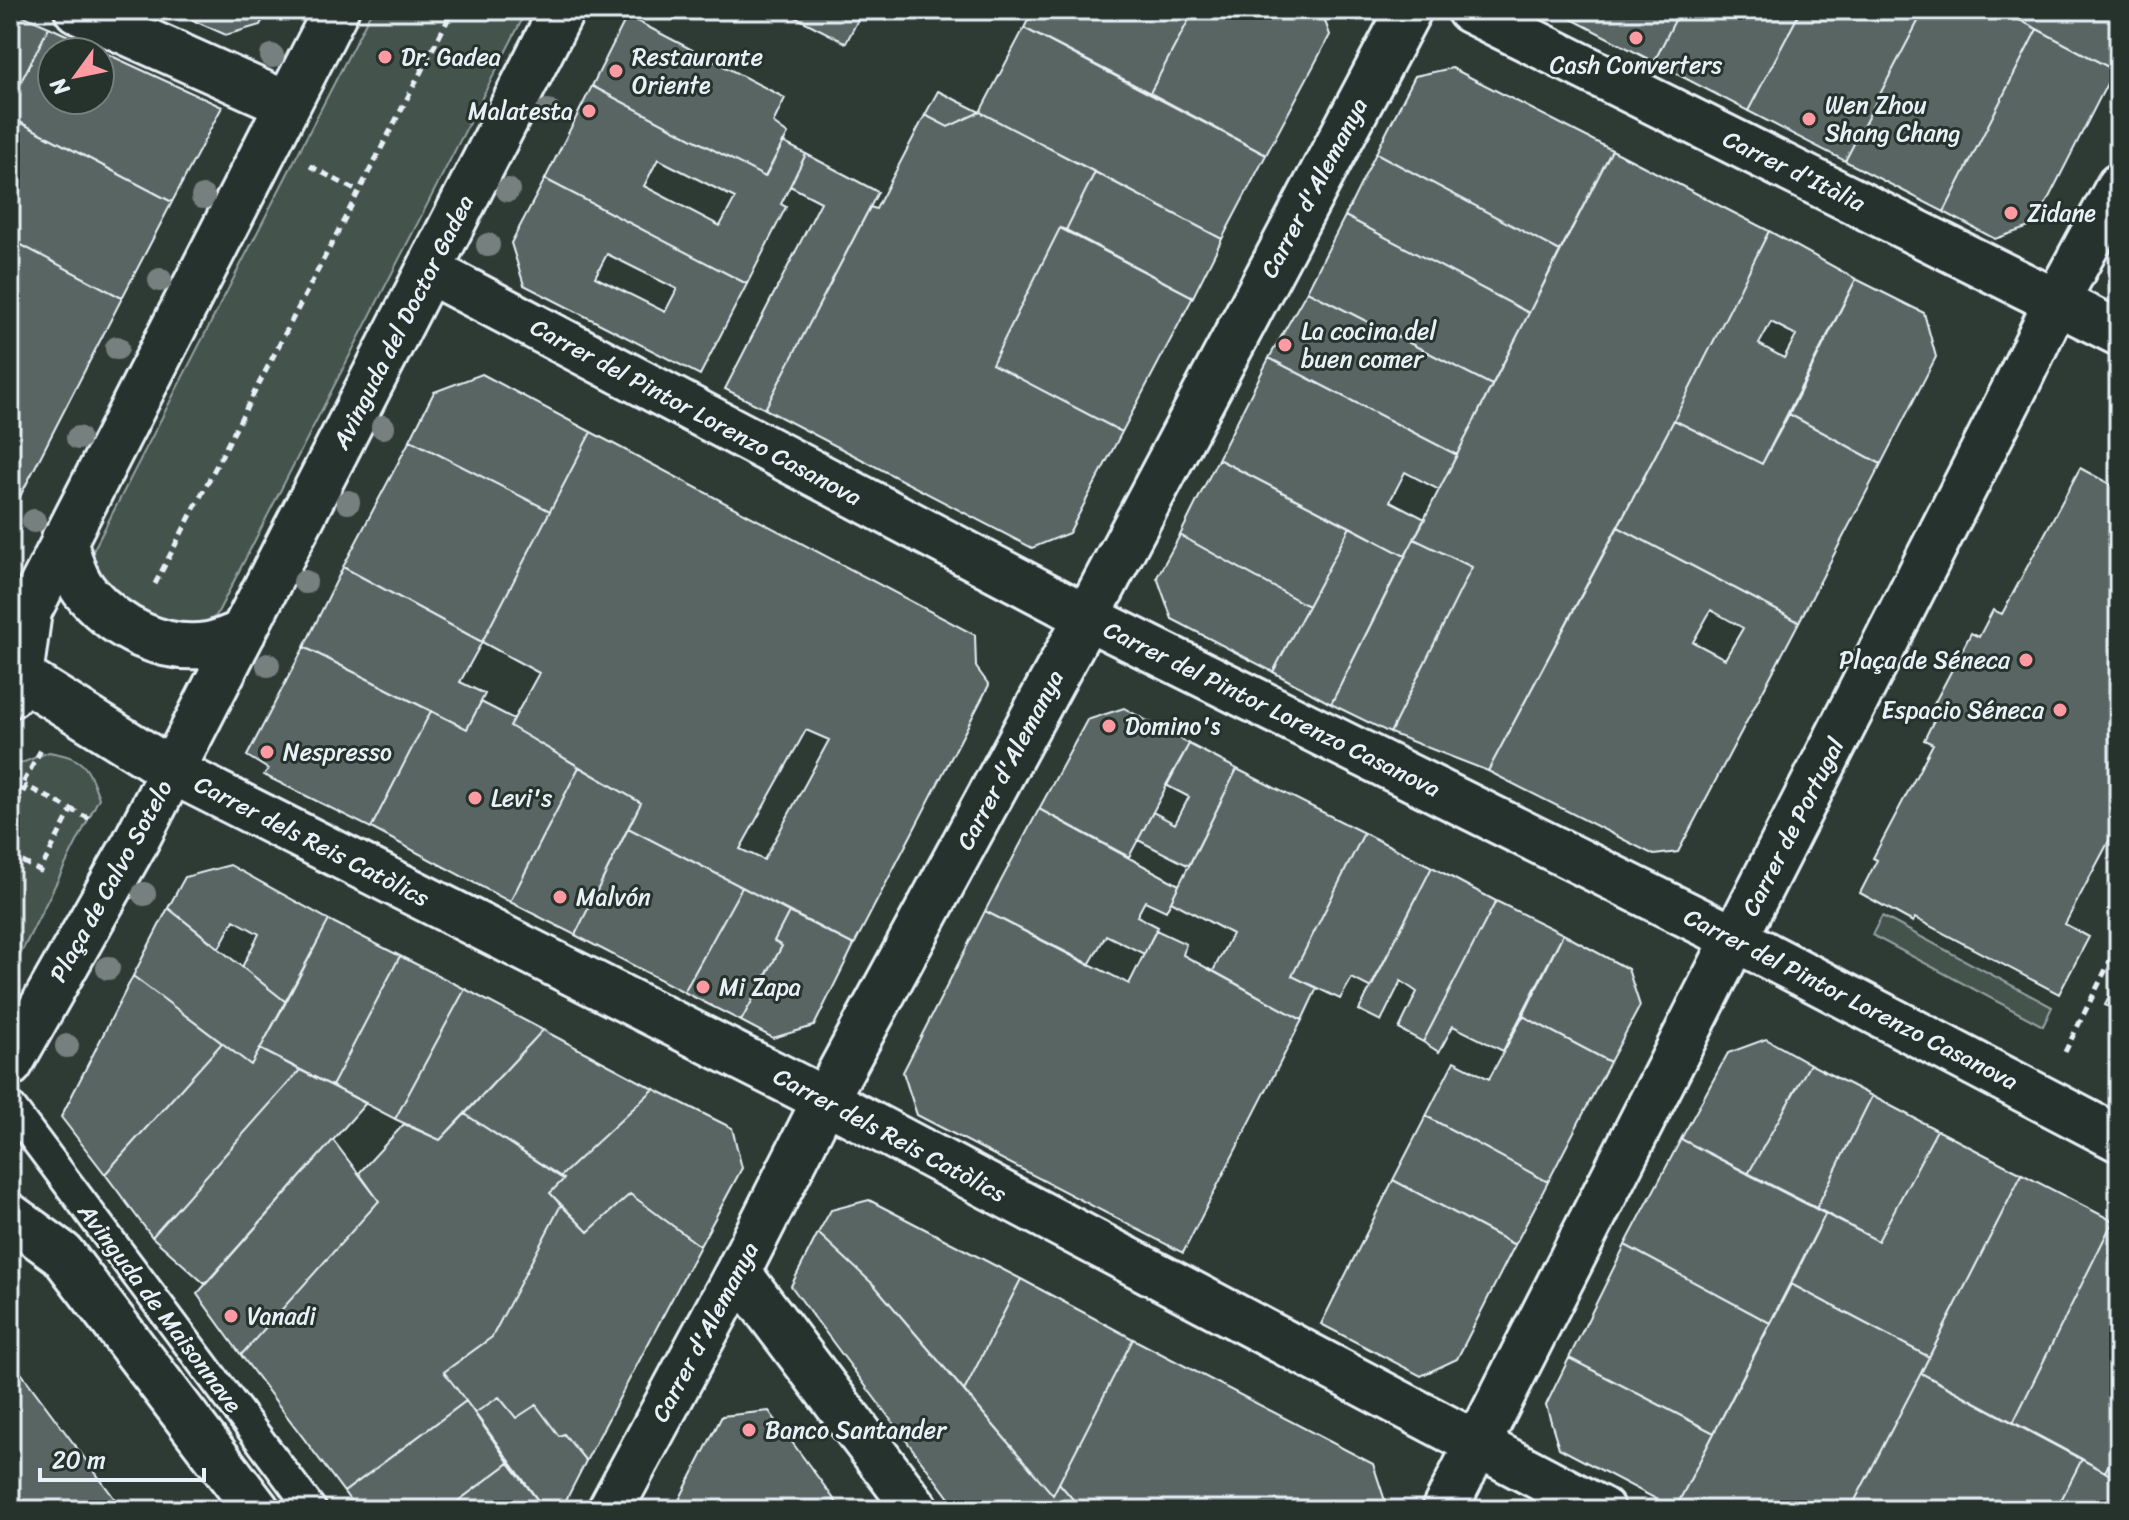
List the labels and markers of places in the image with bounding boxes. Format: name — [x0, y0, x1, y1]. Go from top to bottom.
marker: Cash Converters — [1627, 29, 1645, 47]
place label: Dr. Gadea — [401, 36, 501, 78]
place label: Restaurante Oriente — [632, 36, 763, 106]
place label: Cash Converters — [1550, 44, 1722, 86]
marker: Dr. Gadea — [376, 48, 394, 66]
marker: Restaurante Oriente — [607, 62, 625, 80]
place label: Wen Zhou Shang Chang — [1825, 84, 1961, 154]
place label: Malatesta — [468, 90, 573, 132]
marker: Malatesta — [580, 102, 598, 120]
marker: Wen Zhou Shang Chang — [1800, 110, 1818, 128]
place label: Zidane — [2027, 192, 2096, 234]
marker: Zidane — [2002, 204, 2020, 222]
place label: La cocina del buen comer — [1301, 310, 1437, 380]
marker: La cocina del buen comer — [1276, 336, 1294, 354]
place label: Plaça de Séneca — [1839, 639, 2011, 681]
marker: Plaça de Séneca — [2017, 651, 2035, 669]
place label: Espacio Séneca — [1881, 689, 2045, 731]
marker: Espacio Séneca — [2051, 701, 2069, 719]
place label: Domino's — [1125, 705, 1220, 747]
marker: Domino's — [1100, 717, 1118, 735]
place label: Nespresso — [283, 731, 392, 773]
marker: Nespresso — [258, 743, 276, 761]
place label: Levi's — [491, 777, 552, 819]
marker: Levi's — [466, 789, 484, 807]
place label: Malvón — [576, 876, 651, 918]
marker: Malvón — [551, 888, 569, 906]
place label: Mi Zapa — [719, 966, 801, 1008]
marker: Mi Zapa — [694, 978, 712, 996]
place label: Vanadi — [247, 1295, 316, 1337]
marker: Vanadi — [222, 1307, 240, 1325]
place label: Banco Santander — [765, 1409, 948, 1451]
marker: Banco Santander — [740, 1421, 758, 1439]

